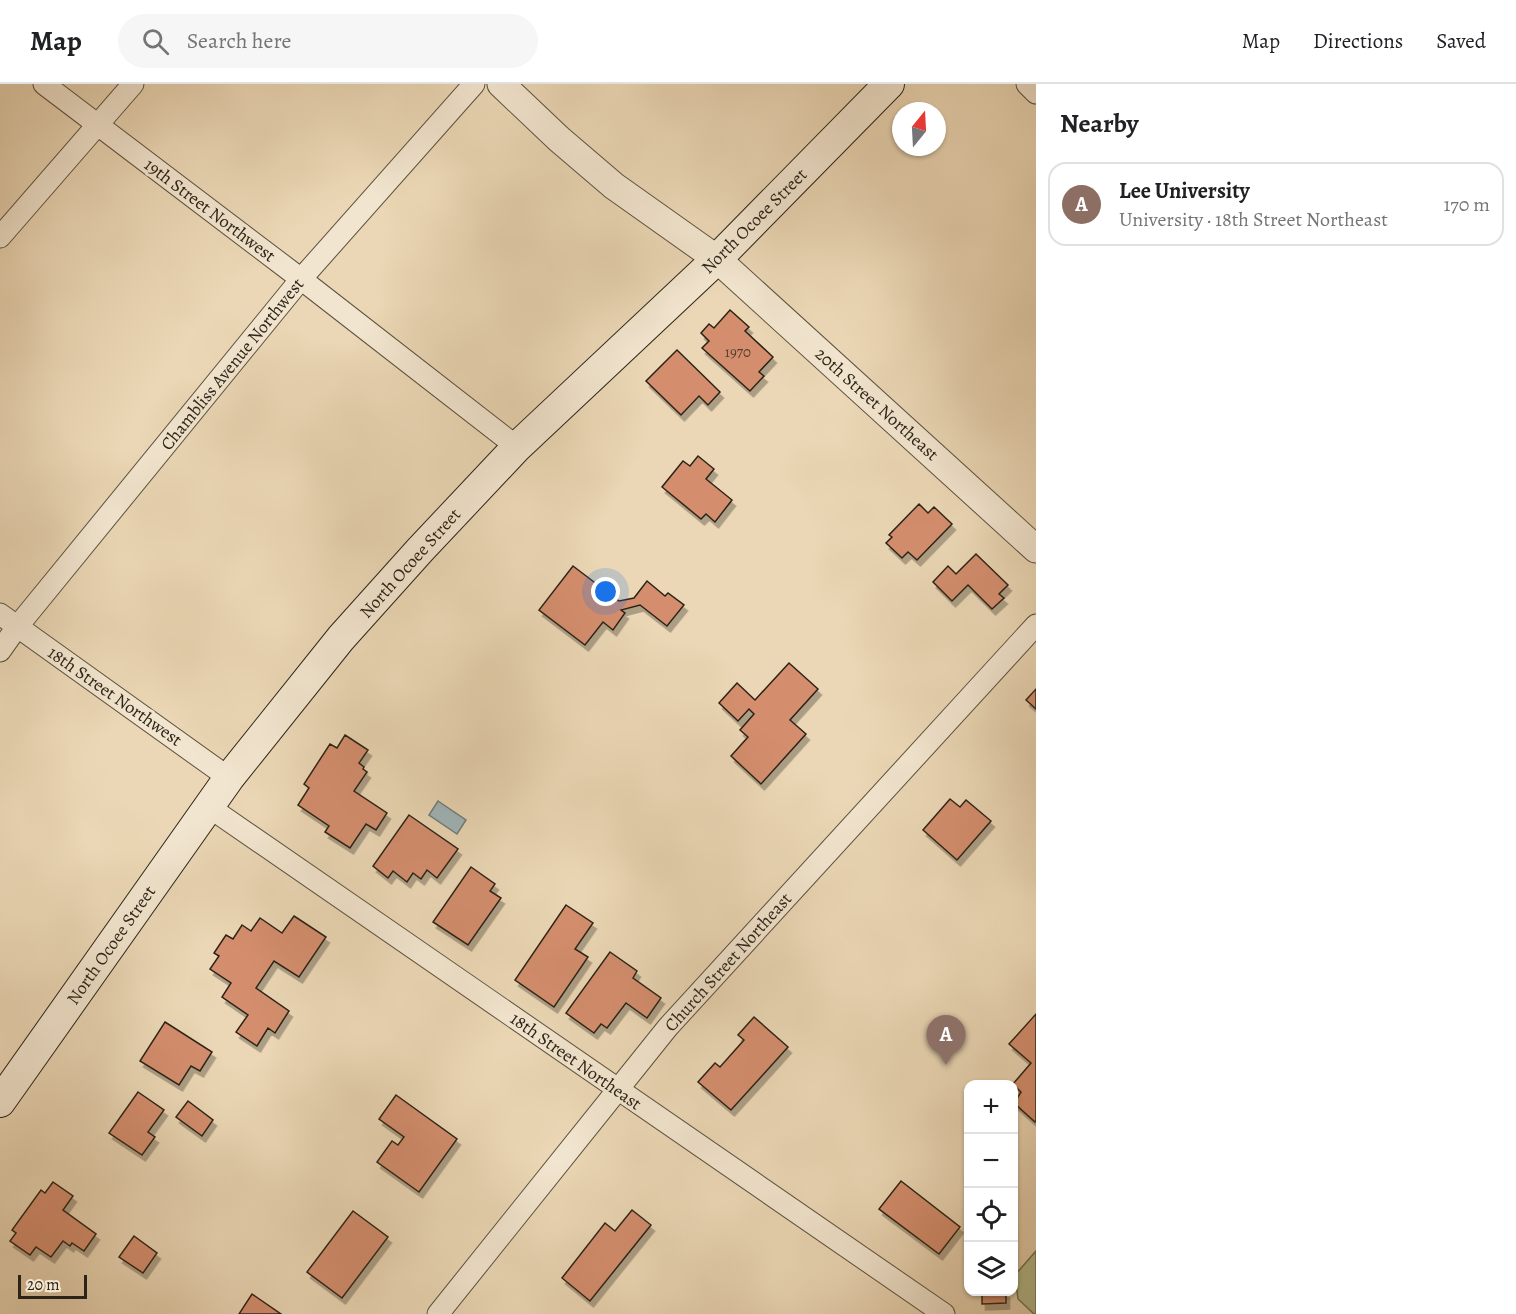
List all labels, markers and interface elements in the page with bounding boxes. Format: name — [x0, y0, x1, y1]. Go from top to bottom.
search box — [118, 14, 538, 68]
text: Map — [30, 22, 82, 60]
icon: search — [139, 25, 172, 58]
text: Search here — [187, 26, 291, 56]
text: Map — [1242, 27, 1280, 55]
text: Directions — [1313, 27, 1403, 55]
text: Saved — [1436, 27, 1486, 55]
north arrow — [892, 102, 946, 156]
text: Nearby — [1060, 106, 1139, 141]
street label: 19th Street Northwest — [139, 153, 281, 267]
street label: North Ocoee Street — [696, 163, 812, 279]
text: Lee University — [1119, 176, 1250, 206]
text: A — [1075, 191, 1088, 218]
text: 170 m — [1444, 191, 1490, 218]
text: University · 18th Street Northeast — [1119, 206, 1388, 233]
street label: Chambliss Avenue Northwest — [155, 273, 309, 455]
house number: 1970 — [725, 342, 751, 362]
street label: 20th Street Northeast — [810, 342, 944, 466]
street label: North Ocoee Street — [354, 503, 466, 623]
your location — [591, 577, 620, 606]
street label: 18th Street Northwest — [43, 641, 187, 751]
street label: North Ocoee Street — [61, 881, 161, 1009]
street label: Church Street Northeast — [659, 887, 797, 1037]
street label: 18th Street Northeast — [505, 1007, 647, 1115]
pin: A — [926, 1016, 966, 1065]
map controls — [964, 1080, 1018, 1296]
button: + — [964, 1080, 1018, 1134]
button: − — [964, 1134, 1018, 1188]
button: locate — [964, 1188, 1018, 1242]
button: layers — [964, 1242, 1018, 1296]
scale bar — [18, 1272, 87, 1300]
text: 20 m — [27, 1274, 60, 1296]

